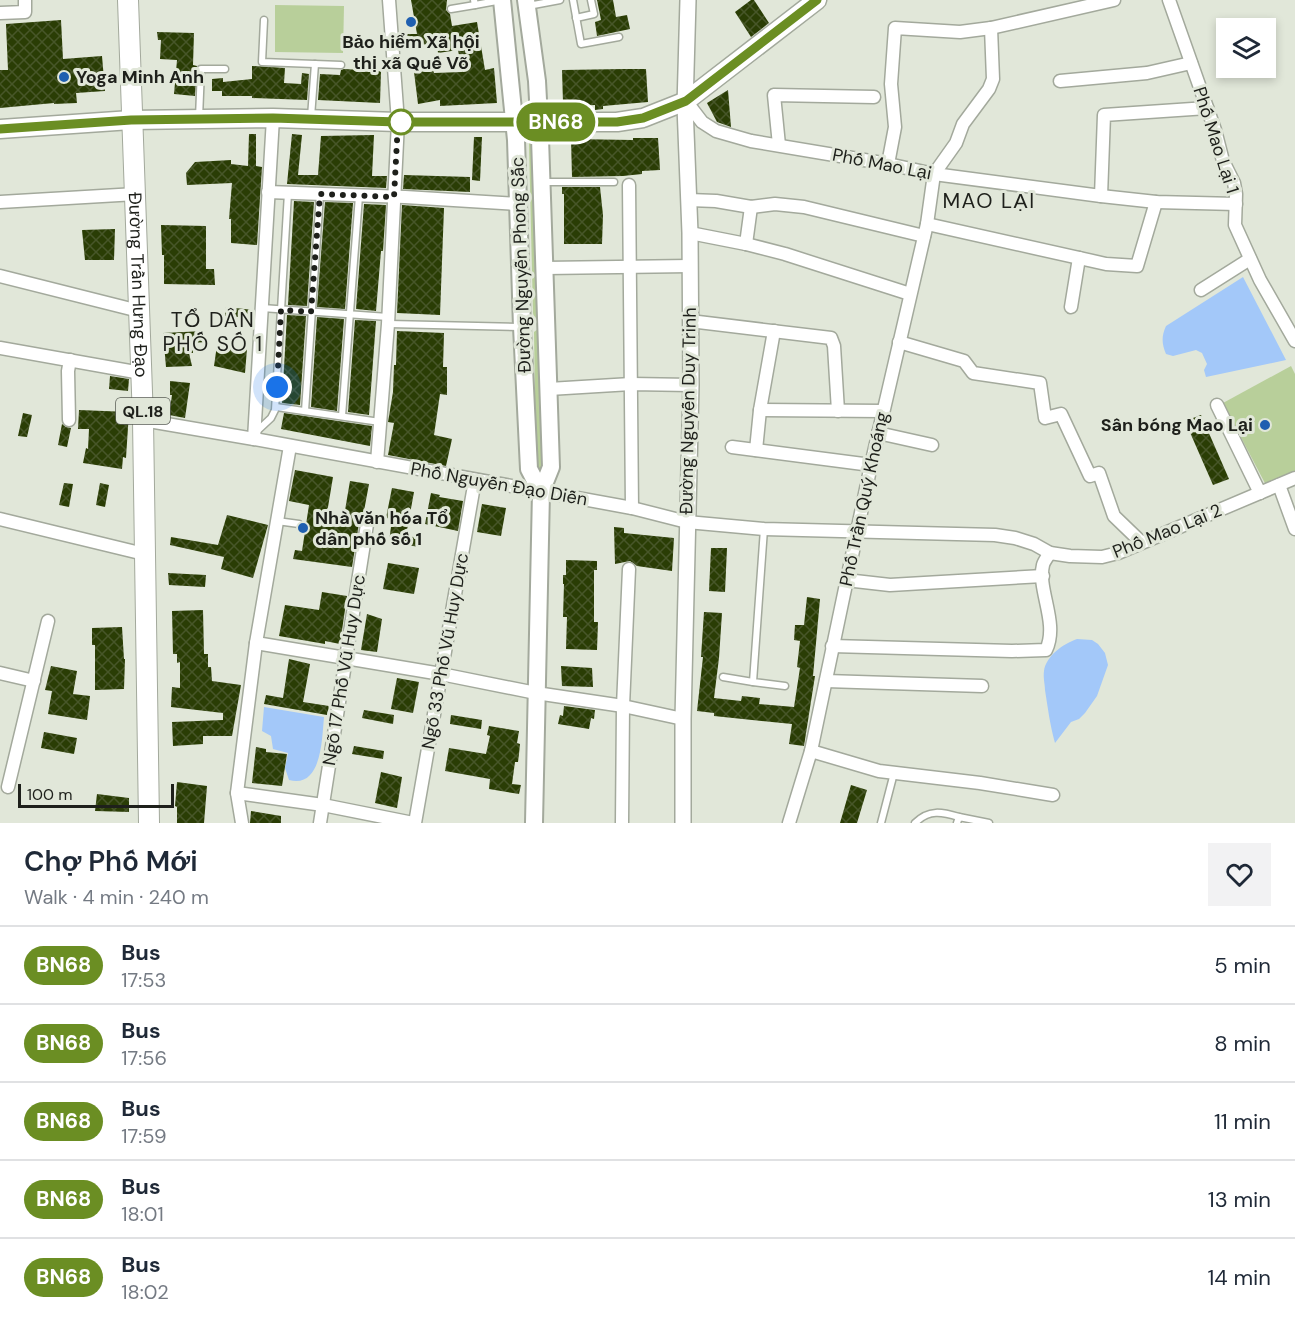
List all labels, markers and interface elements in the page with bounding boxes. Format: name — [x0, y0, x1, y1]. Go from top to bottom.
marker: Bảo hiểm Xã hội thị xã Quế Võ — [404, 15, 418, 29]
map controls — [1216, 18, 1276, 78]
button: layers — [1216, 18, 1276, 78]
place label: Bảo hiểm Xã hội thị xã Quế Võ — [342, 30, 480, 75]
place label: Yoga Minh Anh — [76, 65, 204, 89]
marker: Yoga Minh Anh — [57, 70, 71, 84]
street label: Phố Mao Lại 1 — [1187, 84, 1245, 196]
line badge: BN68 — [514, 102, 598, 142]
text: BN68 — [528, 108, 584, 136]
unlabelled marker — [388, 109, 414, 135]
street label: Phố Mao Lại — [830, 143, 934, 185]
street label: Đường Nguyễn Phong Sắc — [505, 157, 537, 373]
district label: MAO LẠI — [942, 187, 1036, 215]
street label: Đường Trần Hưng Đạo — [123, 192, 153, 378]
district label: TỔ DÂN PHỐ SỐ 1 — [163, 306, 263, 358]
street label: Đường Nguyễn Duy Trinh — [674, 307, 702, 515]
your location — [262, 372, 292, 402]
road number: QL.18 — [116, 398, 170, 424]
street label: Phố Trần Quý Khoáng — [834, 410, 894, 588]
place label: Sân bóng Mao Lại — [1101, 413, 1253, 437]
marker: Sân bóng Mao Lại — [1258, 418, 1272, 432]
street label: Phố Nguyễn Đạo Diễn — [409, 457, 589, 511]
street label: Phố Mao Lại 2 — [1109, 498, 1225, 564]
place label: Nhà văn hóa Tổ dân phố số 1 — [315, 506, 448, 551]
marker: Nhà văn hóa Tổ dân phố số 1 — [296, 521, 310, 535]
street label: Ngõ 33 Phố Vũ Huy Dực — [416, 551, 474, 751]
street label: Ngõ 17 Phố Vũ Huy Dực — [317, 573, 371, 767]
scale bar — [18, 781, 174, 808]
text: 100 m — [27, 784, 72, 805]
text: Chợ Phố Mới — [24, 843, 198, 880]
button: heart — [1208, 843, 1271, 906]
text: Walk · 4 min · 240 m — [24, 884, 209, 910]
text: Bus — [121, 938, 161, 967]
text: BN68 — [36, 951, 91, 979]
text: 5 min — [1214, 951, 1271, 980]
text: 17:53 — [121, 967, 166, 993]
text: Bus — [121, 1016, 161, 1045]
text: BN68 — [36, 1029, 91, 1057]
text: 8 min — [1214, 1029, 1271, 1058]
text: 17:56 — [121, 1045, 167, 1071]
text: Bus — [121, 1094, 161, 1123]
text: BN68 — [36, 1107, 91, 1135]
text: 11 min — [1214, 1107, 1271, 1136]
text: 17:59 — [121, 1123, 166, 1149]
text: Bus — [121, 1172, 161, 1201]
text: BN68 — [36, 1185, 91, 1213]
text: 13 min — [1208, 1185, 1271, 1214]
text: 18:01 — [121, 1201, 164, 1227]
text: Bus — [121, 1250, 161, 1279]
text: BN68 — [36, 1263, 91, 1291]
text: 14 min — [1207, 1263, 1271, 1292]
text: 18:02 — [121, 1279, 169, 1305]

